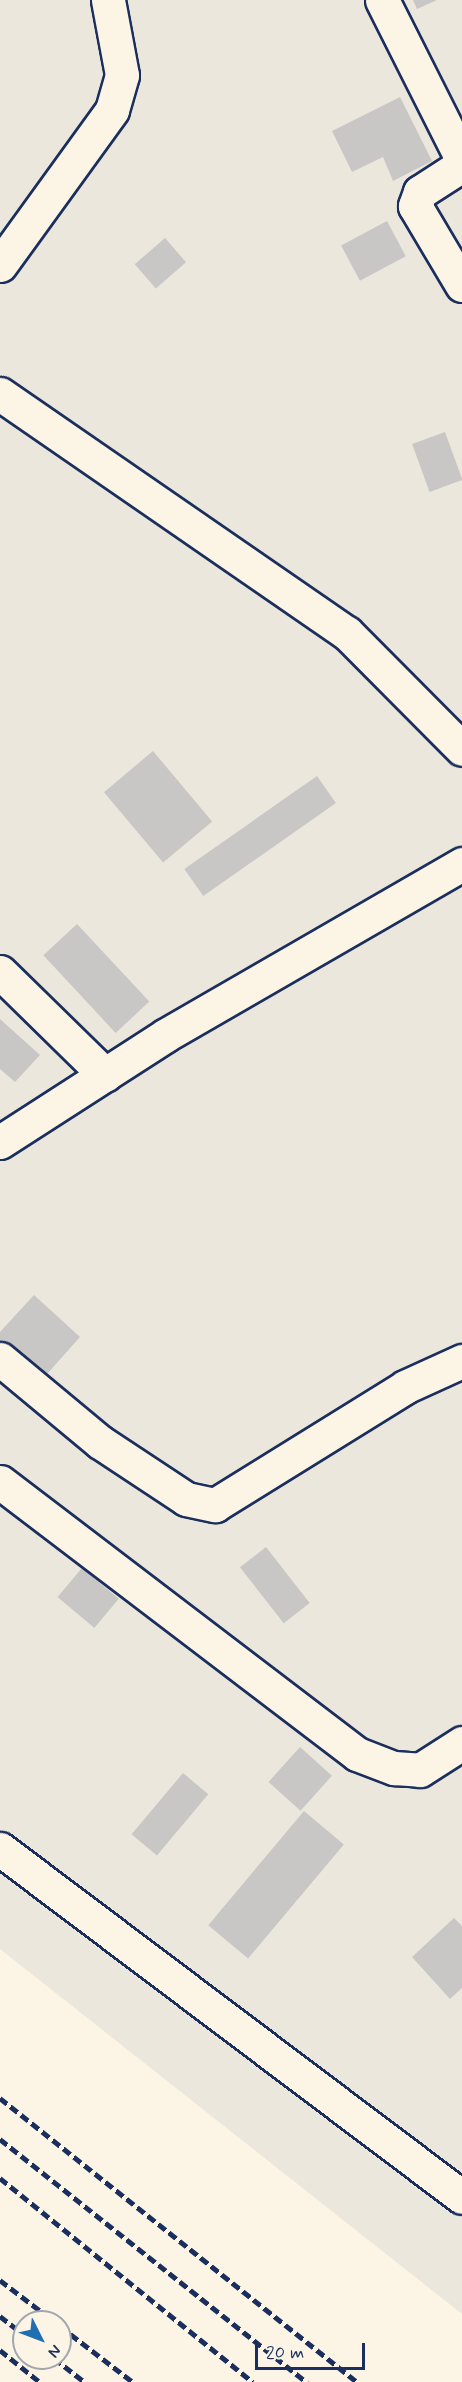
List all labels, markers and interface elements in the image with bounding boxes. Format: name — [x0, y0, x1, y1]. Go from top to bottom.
north arrow — [12, 2310, 72, 2370]
scale bar — [258, 2331, 368, 2369]
text: N — [43, 2340, 66, 2362]
text: 20 m — [266, 2341, 304, 2365]

